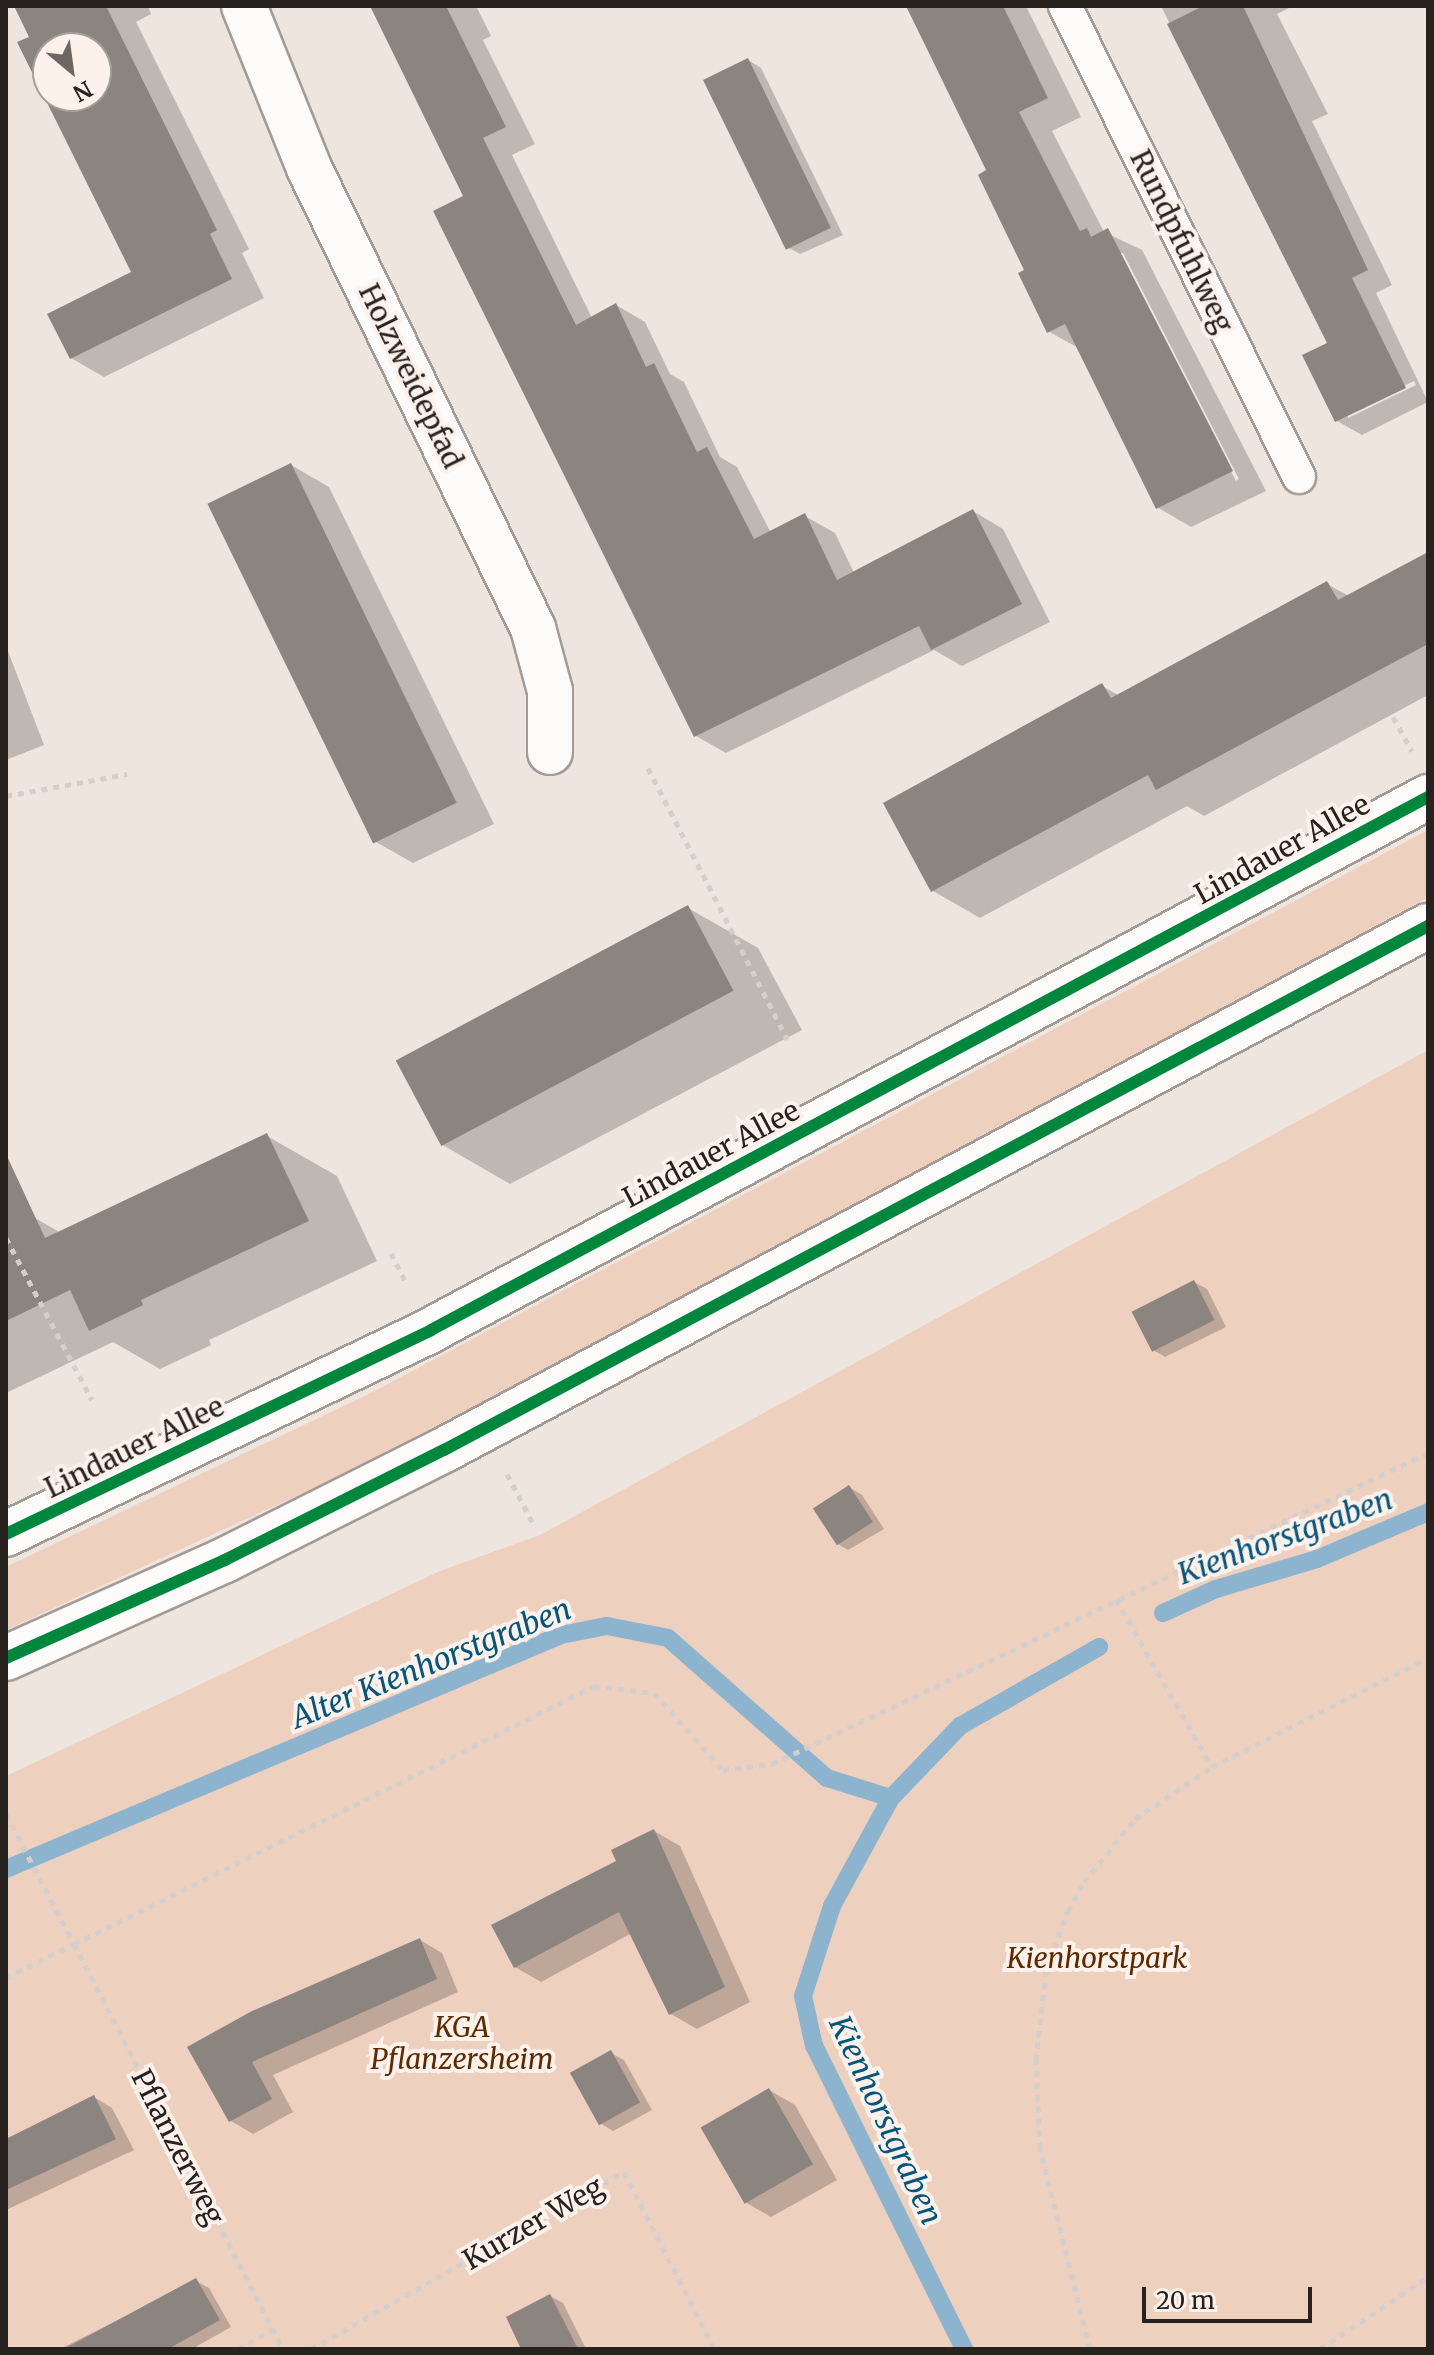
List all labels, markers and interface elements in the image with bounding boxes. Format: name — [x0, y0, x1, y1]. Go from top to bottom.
north arrow — [32, 32, 112, 112]
text: N — [68, 75, 97, 108]
street label: Rundpfuhlweg — [1123, 144, 1241, 338]
street label: Holzweidepfad — [352, 278, 470, 474]
street label: Lindauer Allee — [1189, 787, 1375, 911]
street label: Lindauer Allee — [617, 1093, 805, 1215]
street label: Lindauer Allee — [39, 1389, 229, 1505]
water label: Kienhorstgraben — [1173, 1480, 1397, 1592]
water label: Alter Kienhorstgraben — [286, 1590, 576, 1736]
park label: Kienhorstpark — [1007, 1941, 1187, 1975]
park label: KGA Pflanzersheim — [370, 2010, 554, 2076]
water label: Kienhorstgraben — [822, 2010, 950, 2230]
street label: Pflanzerweg — [124, 2064, 232, 2230]
street label: Kurzer Weg — [457, 2169, 609, 2277]
scale bar — [1146, 2271, 1316, 2321]
text: 20 m — [1156, 2285, 1215, 2316]

